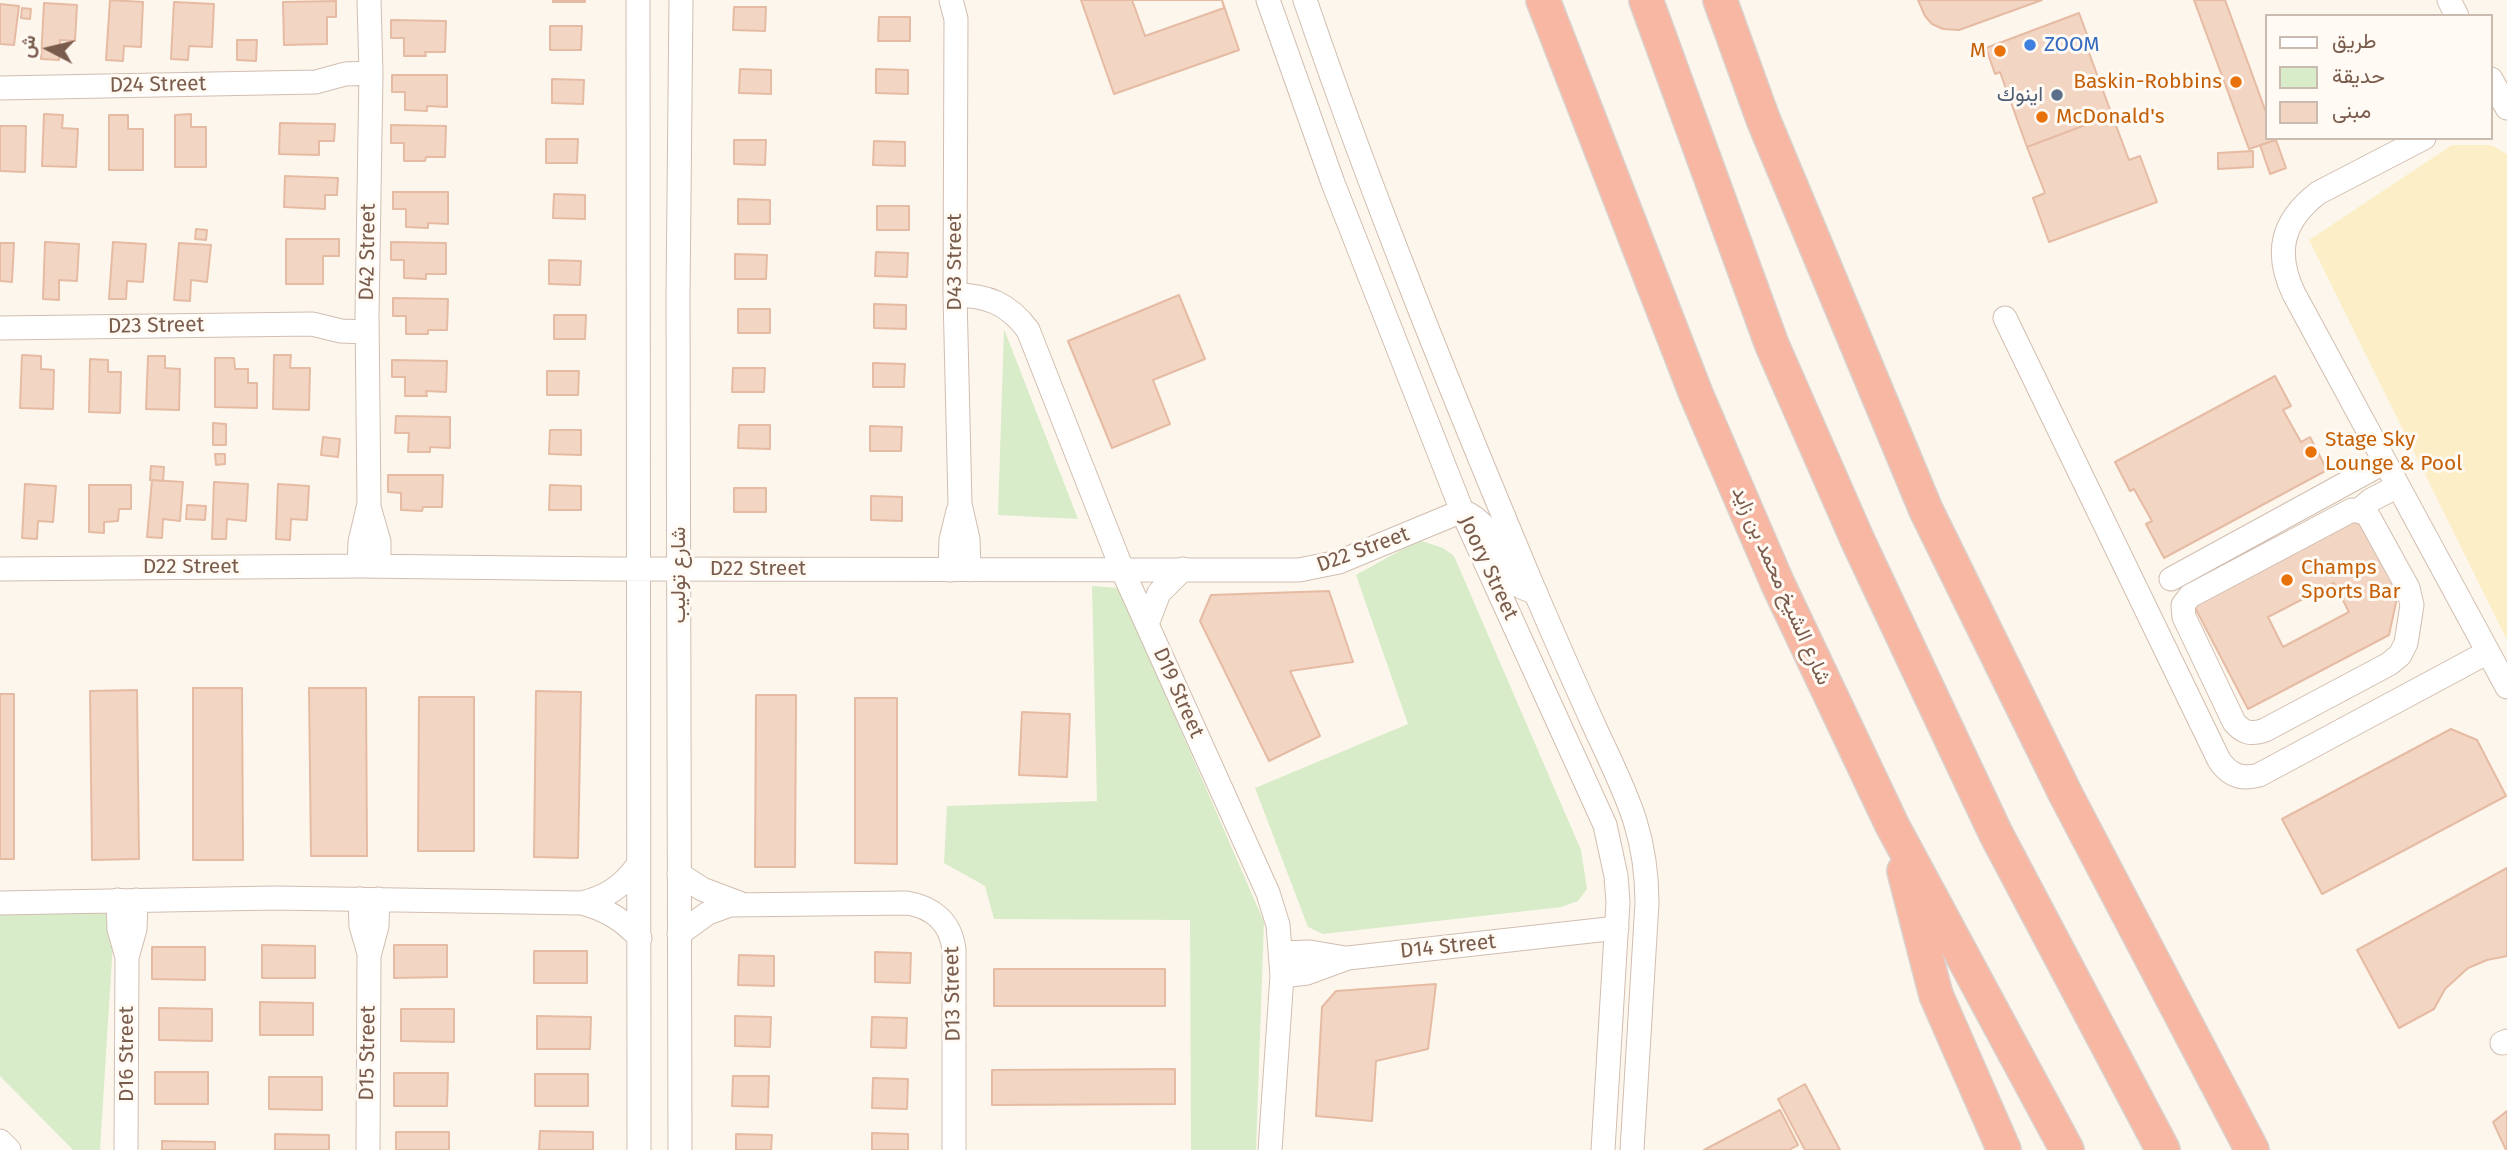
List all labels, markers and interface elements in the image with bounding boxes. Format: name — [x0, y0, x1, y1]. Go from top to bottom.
north arrow — [14, 14, 84, 84]
legend — [2266, 14, 2493, 140]
text: طريق — [2332, 28, 2377, 54]
place label: ZOOM — [2044, 32, 2100, 58]
text: ش — [15, 34, 40, 59]
marker: ZOOM — [2022, 37, 2038, 53]
place label: M — [1970, 38, 1986, 64]
marker: M — [1992, 43, 2008, 59]
text: حديقة — [2332, 63, 2385, 89]
place label: Baskin-Robbins — [2073, 69, 2222, 95]
street label: D24 Street — [110, 72, 206, 98]
marker: Baskin-Robbins — [2228, 74, 2244, 90]
place label: اينوك — [1997, 82, 2043, 108]
marker: اينوك — [2049, 87, 2065, 103]
text: مبنى — [2332, 98, 2371, 124]
place label: McDonald's — [2056, 104, 2164, 130]
marker: McDonald's — [2034, 109, 2050, 125]
street label: D42 Street — [355, 203, 381, 301]
street label: D43 Street — [942, 213, 968, 311]
street label: D23 Street — [108, 313, 204, 339]
place label: Stage Sky Lounge & Pool — [2325, 427, 2462, 477]
marker: Stage Sky Lounge & Pool — [2303, 444, 2319, 460]
street label: شارع الشيخ محمد بن زايد — [1726, 483, 1836, 689]
street label: Joory Street — [1453, 512, 1523, 624]
street label: D22 Street — [1313, 522, 1413, 578]
street label: شارع توليب — [666, 527, 692, 623]
street label: D22 Street — [143, 554, 239, 580]
place label: Champs Sports Bar — [2301, 555, 2401, 605]
street label: D22 Street — [710, 556, 806, 582]
marker: Champs Sports Bar — [2279, 572, 2295, 588]
street label: D19 Street — [1147, 644, 1209, 742]
street label: D14 Street — [1399, 929, 1497, 965]
street label: D13 Street — [940, 946, 966, 1042]
street label: D15 Street — [355, 1005, 381, 1101]
street label: D16 Street — [114, 1006, 140, 1102]

